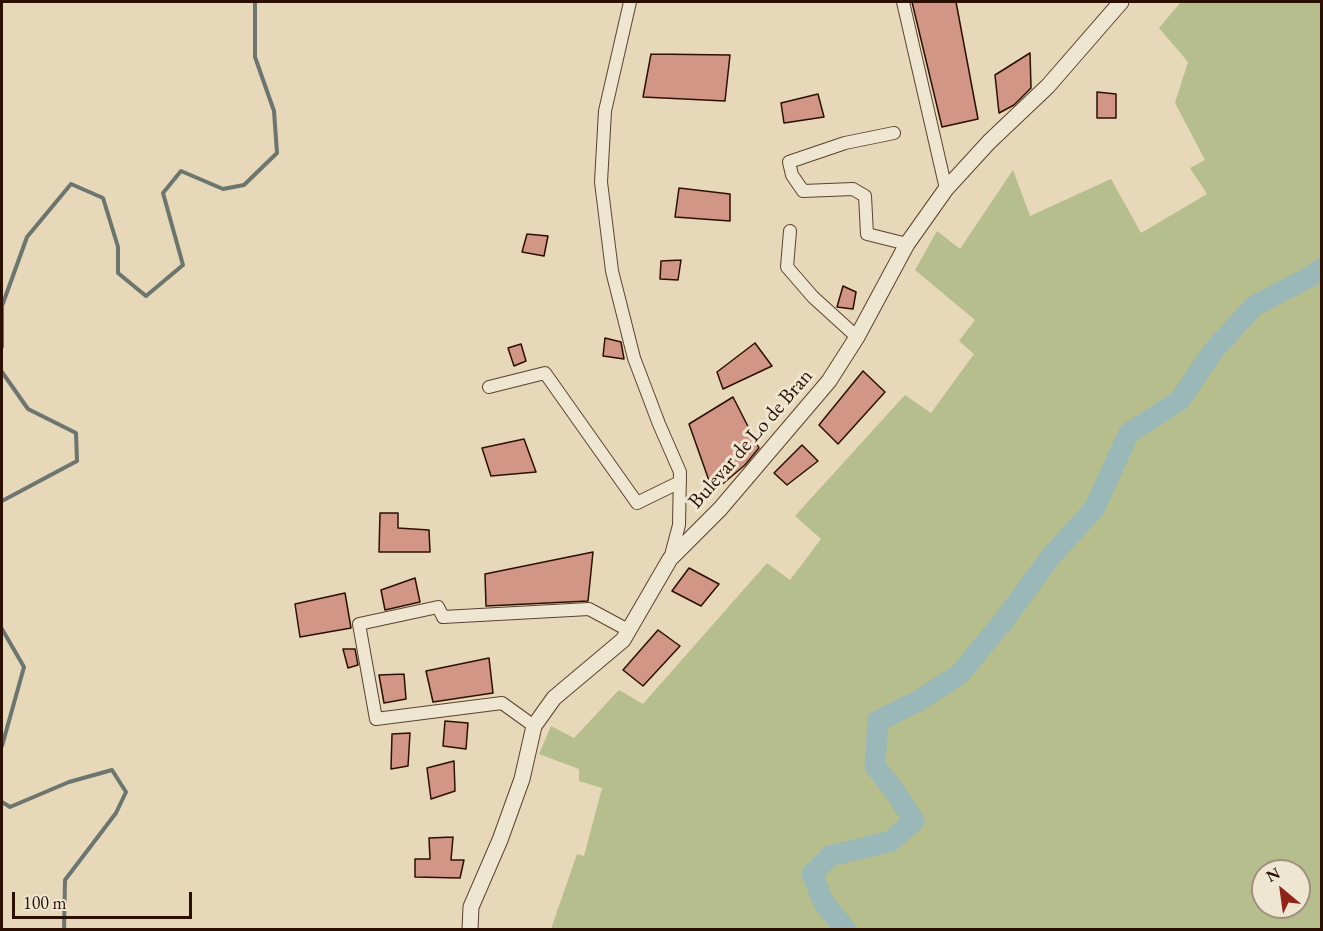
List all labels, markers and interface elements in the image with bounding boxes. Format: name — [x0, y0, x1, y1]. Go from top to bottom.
street label: Bulevar de Lo de Bran — [683, 364, 819, 514]
north arrow — [1251, 859, 1311, 919]
text: N — [1262, 862, 1284, 887]
scale bar — [15, 880, 195, 918]
text: 100 m — [23, 891, 67, 914]

